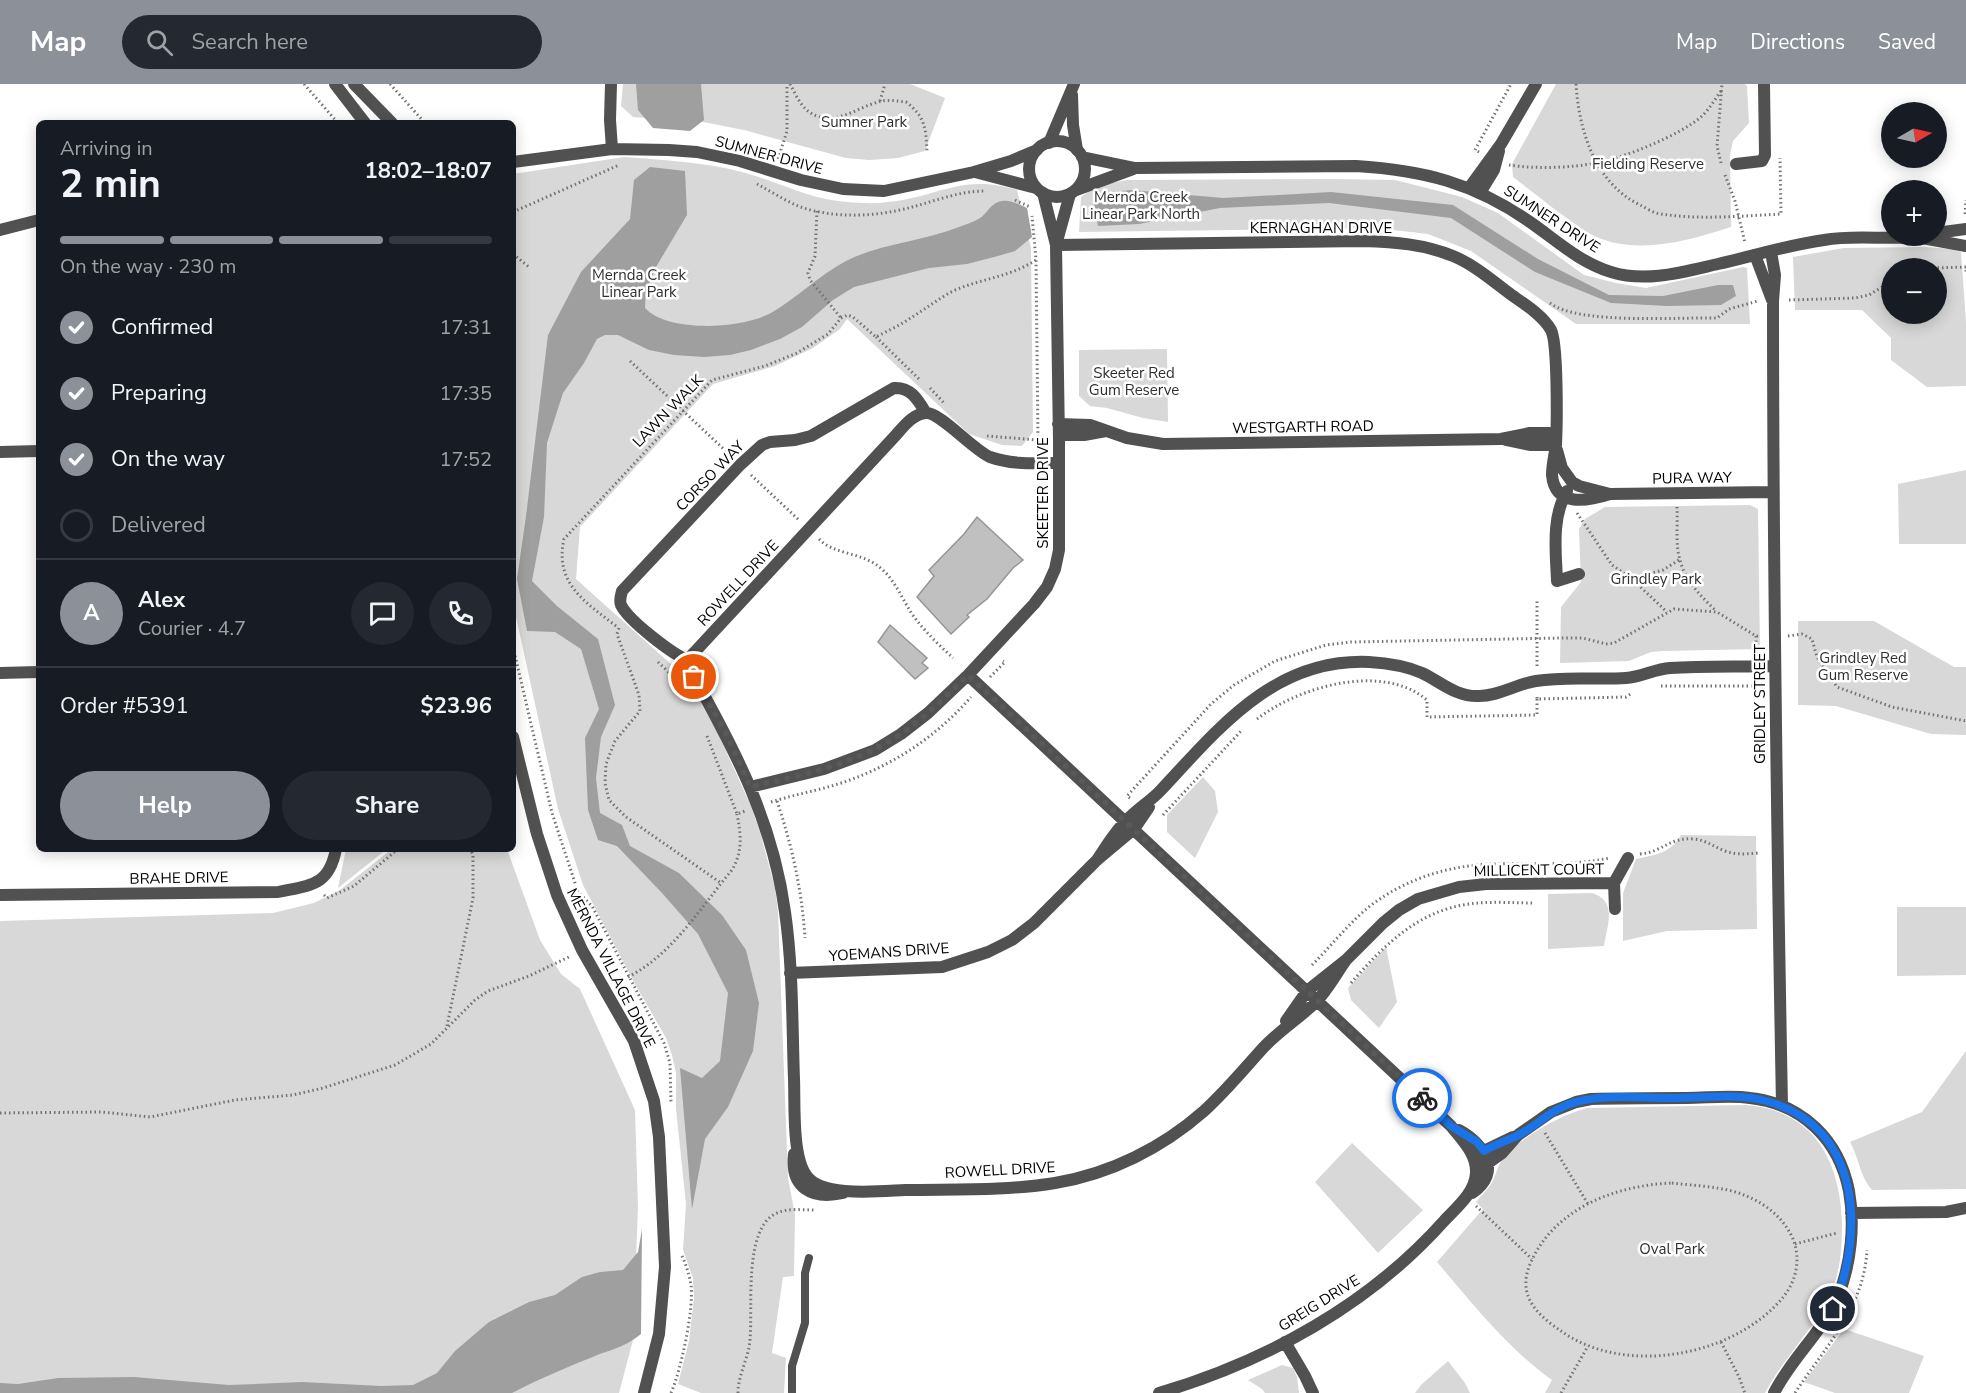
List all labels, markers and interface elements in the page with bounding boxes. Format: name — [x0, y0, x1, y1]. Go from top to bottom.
search box — [122, 15, 542, 69]
text: Map — [30, 23, 86, 61]
icon: search — [143, 26, 176, 59]
text: Search here — [191, 27, 308, 57]
text: Map — [1676, 28, 1717, 56]
text: Directions — [1750, 28, 1845, 56]
text: Saved — [1878, 28, 1936, 56]
north arrow — [1881, 102, 1947, 168]
map controls — [1881, 102, 1947, 324]
park label: Sumner Park — [821, 112, 908, 132]
street label: SUMNER DRIVE — [713, 131, 825, 179]
text: Arriving in — [60, 135, 153, 162]
park label: Fielding Reserve — [1592, 154, 1704, 174]
text: 18:02–18:07 — [364, 156, 492, 186]
text: 2 min — [60, 158, 161, 211]
street label: SUMNER DRIVE — [1500, 180, 1604, 258]
button: + — [1881, 180, 1947, 246]
park label: Mernda Creek Linear Park North — [1082, 187, 1200, 224]
street label: KERNAGHAN DRIVE — [1250, 218, 1392, 238]
text: On the way · 230 m — [60, 253, 236, 280]
button: − — [1881, 258, 1947, 324]
park label: Mernda Creek Linear Park — [592, 265, 687, 302]
icon: check — [60, 311, 93, 344]
text: Confirmed — [111, 312, 213, 342]
text: 17:31 — [439, 314, 492, 341]
park label: Skeeter Red Gum Reserve — [1089, 363, 1179, 400]
street label: LAWN WALK — [628, 370, 708, 452]
icon: check — [60, 377, 93, 410]
text: Preparing — [111, 378, 207, 408]
text: 17:35 — [439, 380, 492, 407]
street label: WESTGARTH ROAD — [1232, 416, 1374, 438]
street label: CORSO WAY — [671, 436, 749, 515]
street label: SKEETER DRIVE — [1033, 437, 1053, 549]
icon: check — [60, 443, 93, 476]
text: On the way — [111, 444, 225, 474]
text: 17:52 — [439, 446, 492, 473]
street label: PURA WAY — [1652, 467, 1733, 489]
text: Delivered — [111, 510, 206, 540]
street label: ROWELL DRIVE — [693, 536, 783, 630]
park label: Grindley Park — [1611, 569, 1702, 589]
button: chat — [351, 582, 414, 645]
button: phone — [429, 582, 492, 645]
text: Alex — [138, 585, 185, 615]
text: A — [83, 598, 100, 628]
text: Courier · 4.7 — [138, 615, 246, 642]
street label: GRIDLEY STREET — [1750, 644, 1770, 764]
park label: Grindley Red Gum Reserve — [1818, 648, 1908, 685]
pin — [668, 651, 719, 702]
icon: bag — [677, 660, 710, 693]
text: Order #5391 — [60, 691, 189, 721]
text: $23.96 — [421, 691, 492, 721]
button: Help — [60, 771, 270, 840]
button: Share — [282, 771, 492, 840]
street label: MILLICENT COURT — [1474, 859, 1604, 881]
street label: BRAHE DRIVE — [129, 867, 229, 889]
street label: MERNDA VILLAGE DRIVE — [562, 885, 660, 1051]
street label: YOEMANS DRIVE — [827, 938, 950, 966]
courier — [1392, 1068, 1452, 1128]
icon: bike — [1406, 1082, 1439, 1115]
street label: ROWELL DRIVE — [944, 1157, 1056, 1183]
park label: Oval Park — [1639, 1239, 1705, 1259]
street label: GREIG DRIVE — [1275, 1270, 1363, 1336]
pin — [1807, 1283, 1858, 1334]
icon: home — [1816, 1292, 1849, 1325]

